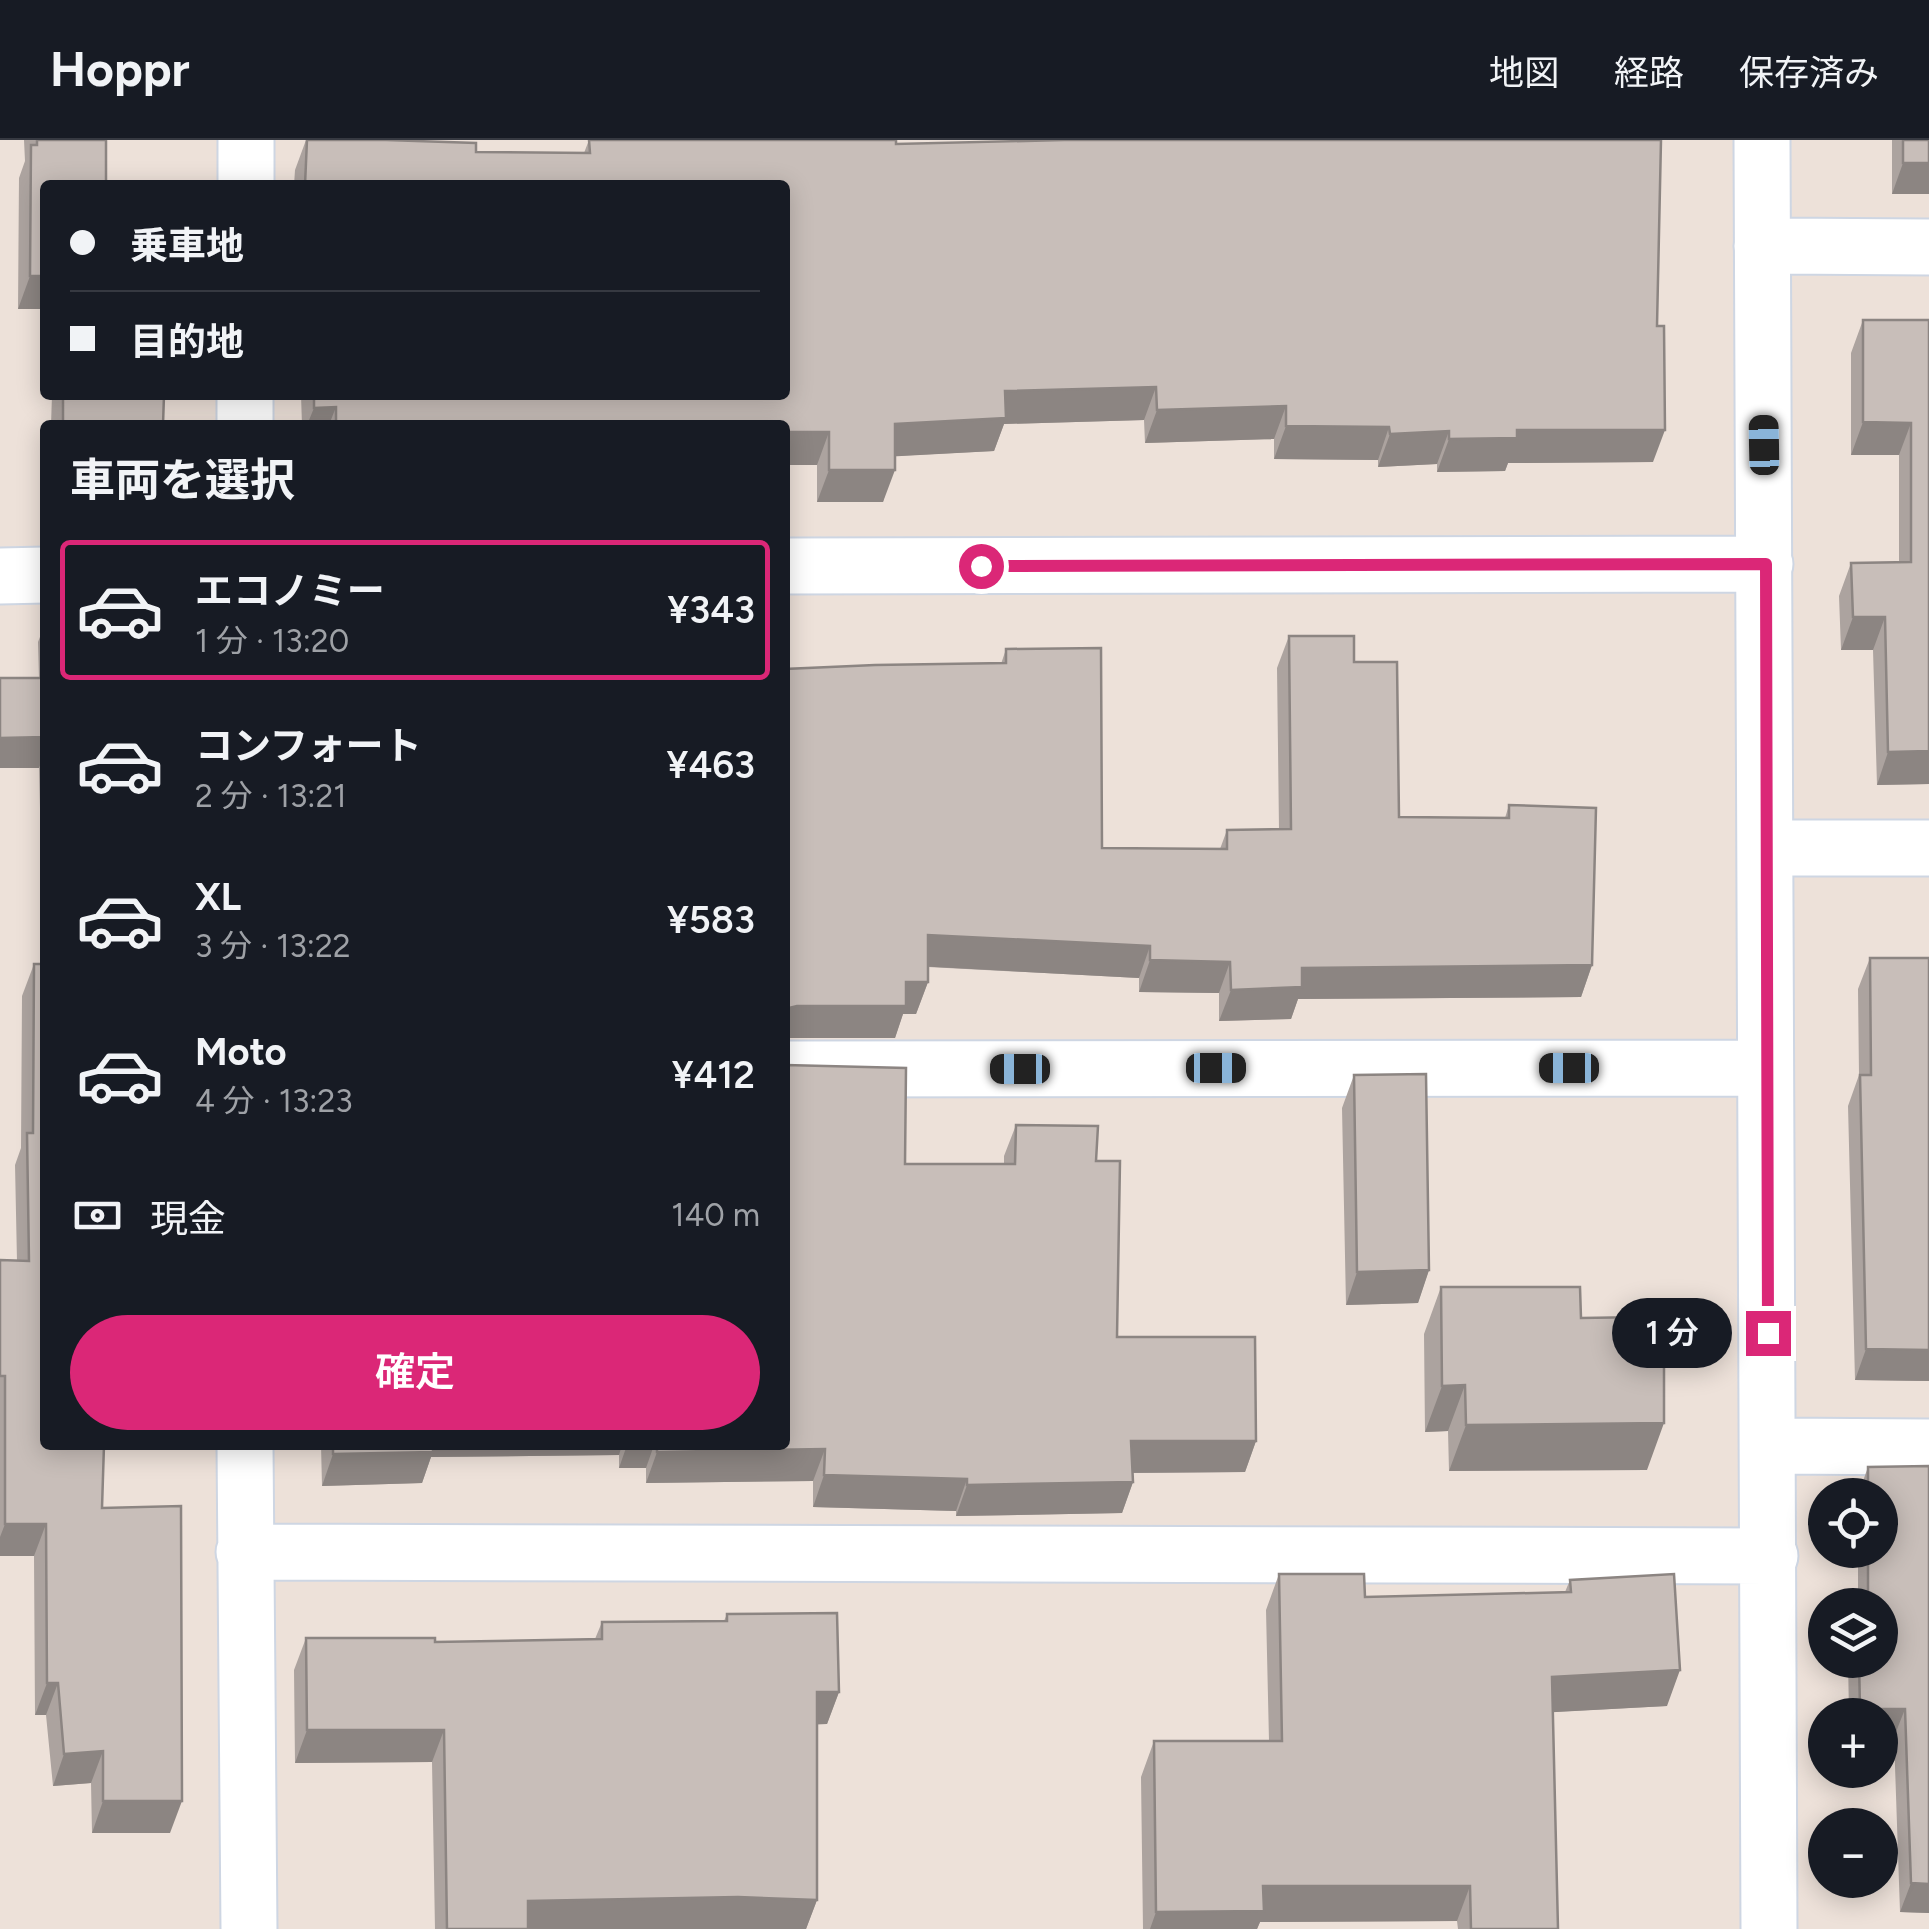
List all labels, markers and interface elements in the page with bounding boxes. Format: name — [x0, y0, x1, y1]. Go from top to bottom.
text: Hoppr — [50, 40, 190, 98]
text: 地図 — [1489, 52, 1559, 94]
text: 経路 — [1614, 52, 1684, 94]
text: 保存済み — [1739, 52, 1879, 94]
text: 乗車地 — [130, 223, 244, 269]
text: 目的地 — [130, 319, 244, 365]
car — [1748, 415, 1780, 475]
text: 車両を選択 — [70, 453, 295, 507]
route start — [959, 544, 1004, 589]
icon: car — [75, 565, 165, 655]
text: エコノミー — [195, 568, 385, 614]
text: ¥343 — [667, 587, 755, 633]
text: 1 分 · 13:20 — [195, 622, 349, 660]
icon: car — [75, 720, 165, 810]
text: コンフォート — [195, 723, 422, 769]
text: ¥463 — [667, 742, 755, 788]
text: 2 分 · 13:21 — [195, 777, 347, 815]
text: XL — [195, 874, 241, 920]
icon: car — [75, 875, 165, 965]
text: ¥583 — [667, 897, 755, 943]
text: 3 分 · 13:22 — [195, 927, 351, 965]
text: Moto — [195, 1029, 287, 1075]
icon: car — [75, 1030, 165, 1120]
text: ¥412 — [672, 1052, 755, 1098]
car — [1186, 1053, 1246, 1083]
car — [1539, 1053, 1599, 1083]
car — [990, 1054, 1050, 1084]
text: 4 分 · 13:23 — [195, 1082, 353, 1120]
icon: cash — [70, 1188, 125, 1243]
text: 現金 — [150, 1196, 226, 1242]
text: 140 m — [671, 1196, 760, 1234]
callout: 1 分 — [1613, 1298, 1733, 1368]
route end — [1746, 1311, 1791, 1356]
text: 1 分 — [1645, 1314, 1699, 1352]
button: 確定 — [70, 1315, 760, 1430]
map controls — [1808, 1478, 1898, 1898]
button: locate — [1808, 1478, 1898, 1568]
button: layers — [1808, 1588, 1898, 1678]
button: + — [1808, 1698, 1898, 1788]
button: − — [1808, 1808, 1898, 1898]

